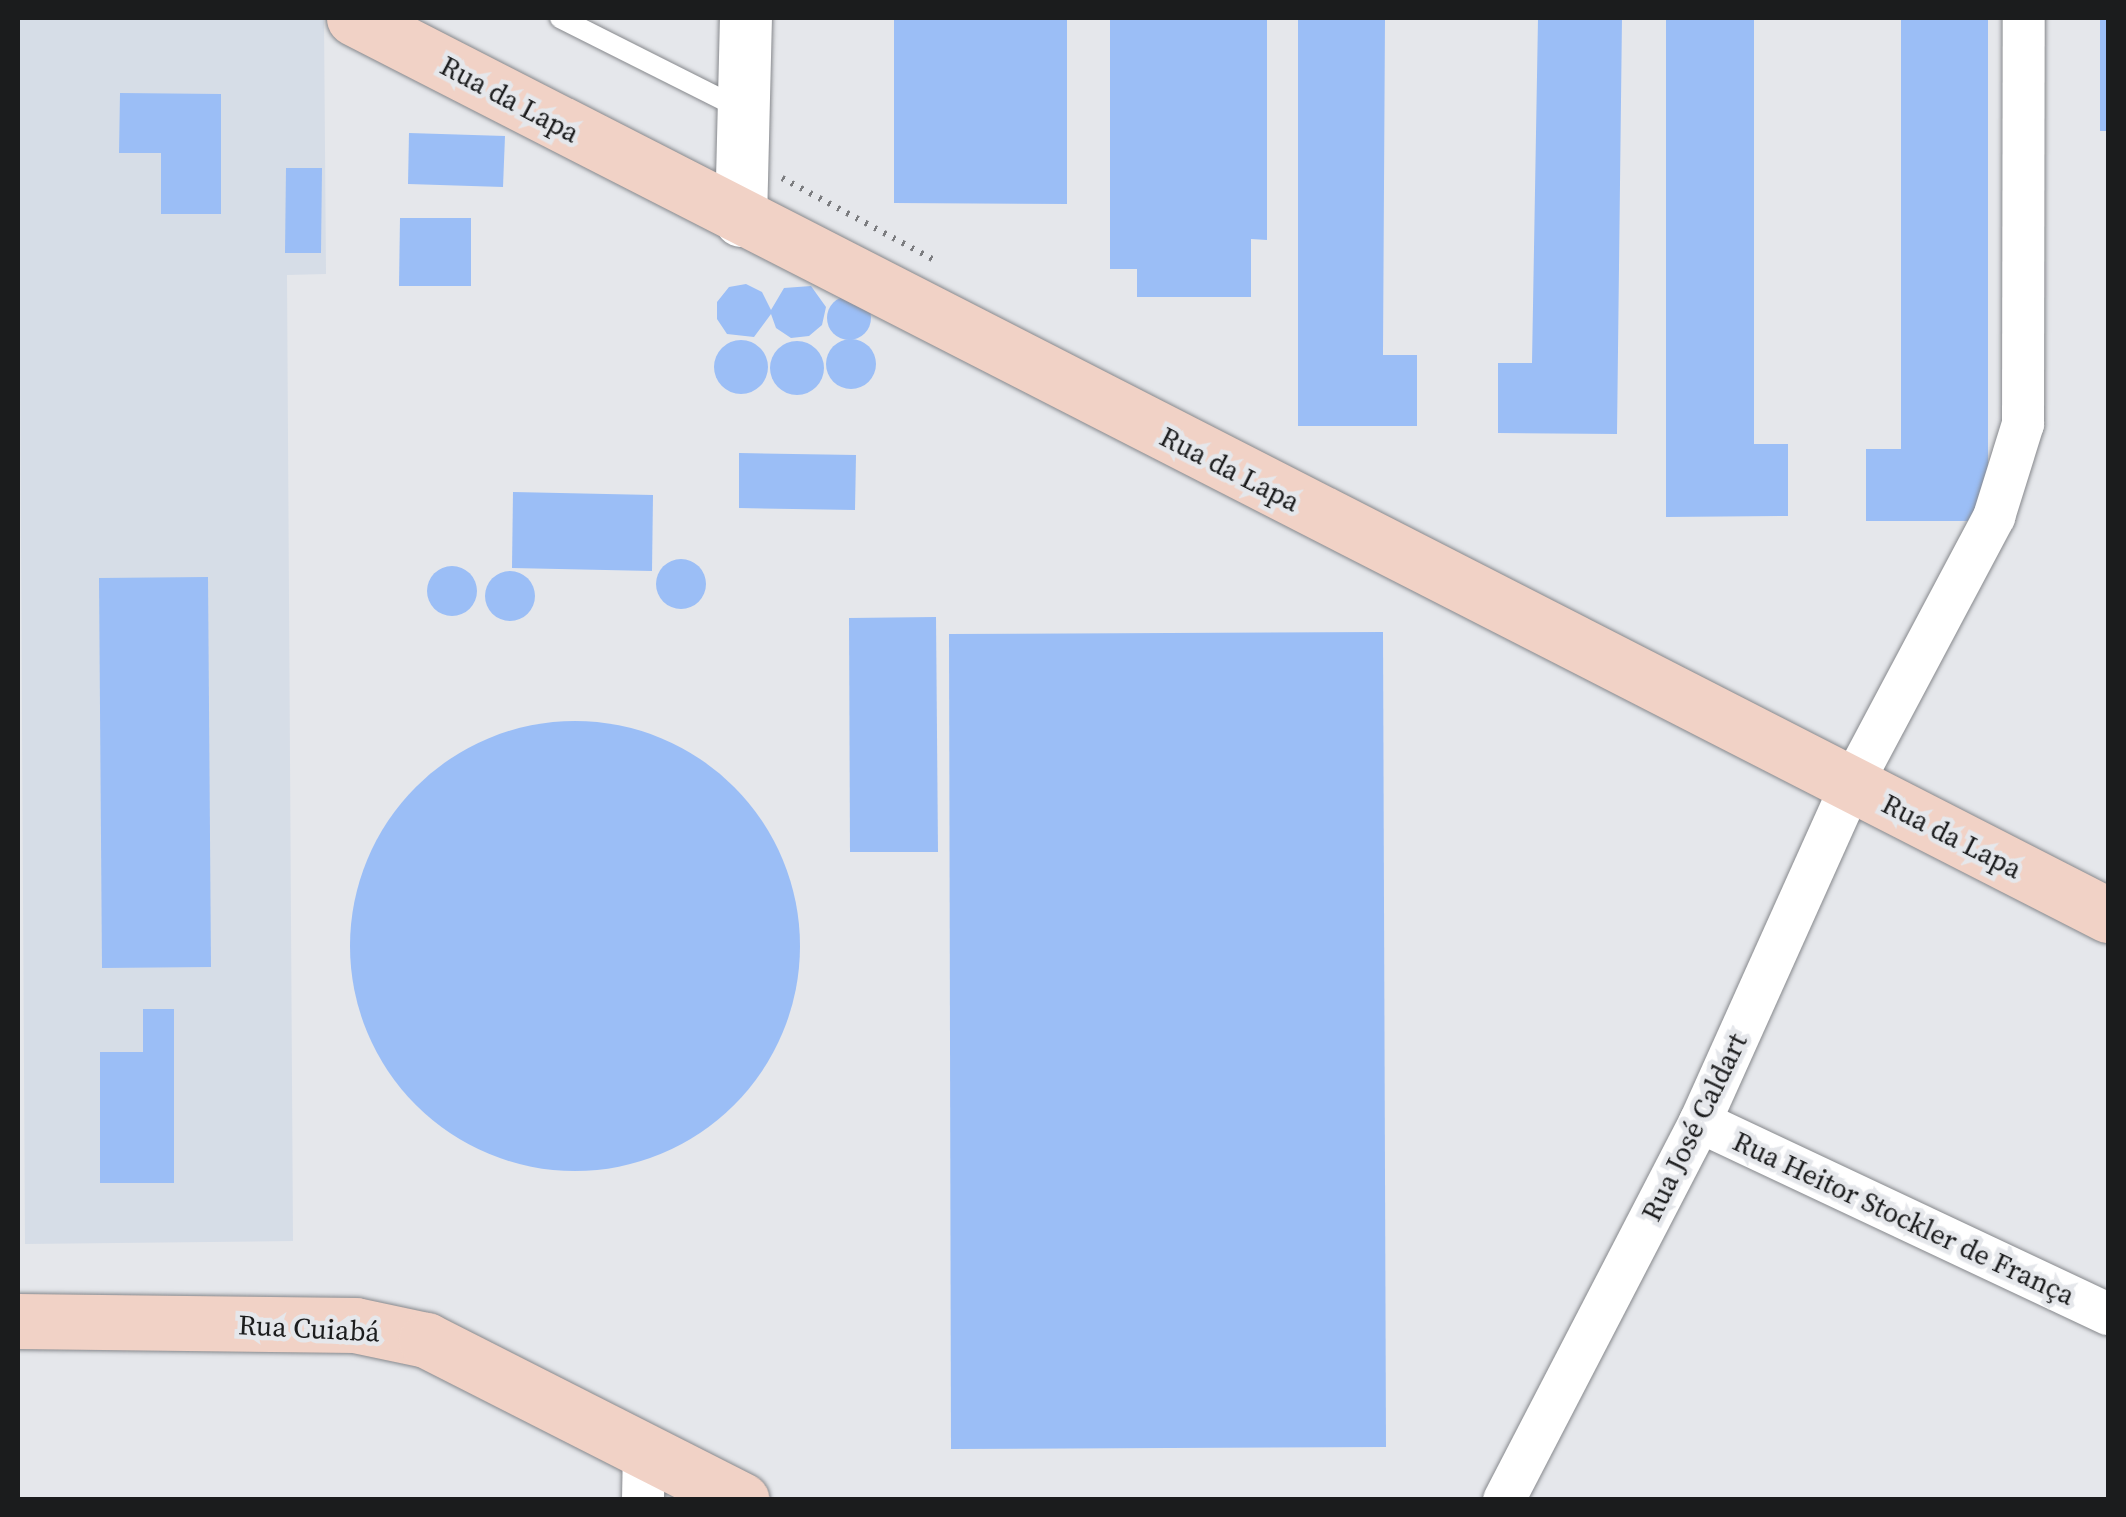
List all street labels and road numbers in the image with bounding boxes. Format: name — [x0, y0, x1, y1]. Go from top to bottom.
street label: Rua da Lapa — [435, 48, 585, 150]
street label: Rua da Lapa — [1155, 419, 1305, 519]
street label: Rua da Lapa — [1877, 786, 2027, 886]
street label: Rua José Caldart — [1634, 1028, 1754, 1226]
street label: Rua Heitor Stockler de França — [1728, 1124, 2080, 1312]
street label: Rua Cuiabá — [237, 1308, 381, 1348]

